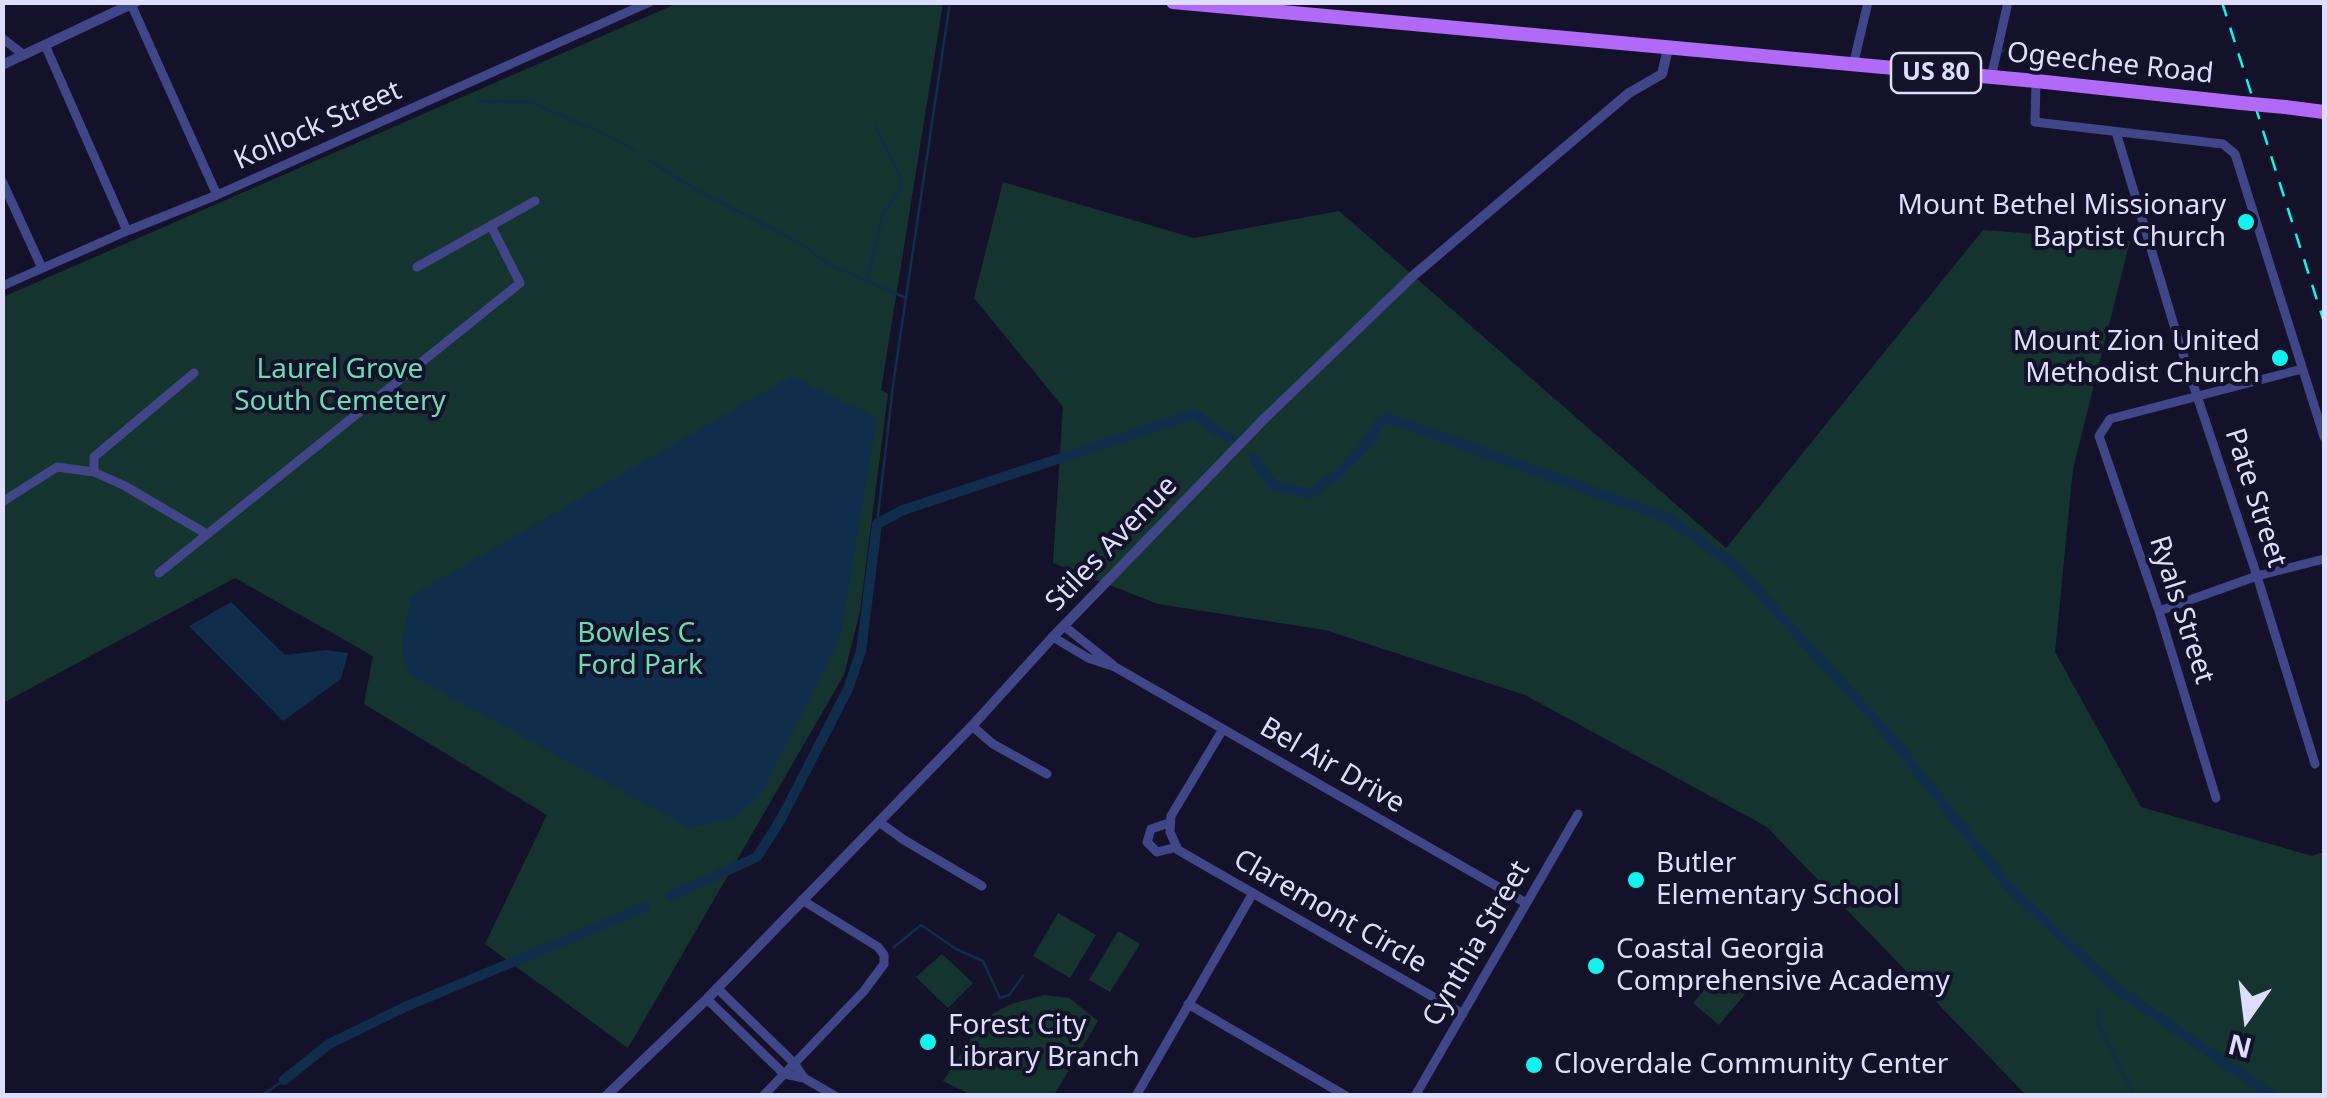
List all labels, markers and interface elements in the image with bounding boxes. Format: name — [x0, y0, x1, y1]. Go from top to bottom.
street label: Ogeechee Road — [2005, 36, 2215, 92]
road number: US 80 — [1891, 53, 1981, 93]
street label: Kollock Street — [229, 74, 407, 178]
place label: Mount Bethel Missionary Baptist Church — [1898, 189, 2226, 255]
marker: Mount Bethel Missionary Baptist Church — [2235, 211, 2257, 233]
place label: Mount Zion United Methodist Church — [2013, 325, 2260, 391]
marker: Mount Zion United Methodist Church — [2269, 347, 2291, 369]
park label: Laurel Grove South Cemetery — [234, 353, 446, 419]
street label: Pate Street — [2217, 424, 2293, 572]
street label: Stiles Avenue — [1039, 469, 1185, 619]
street label: Ryals Street — [2141, 532, 2221, 688]
park label: Bowles C. Ford Park — [577, 617, 703, 683]
street label: Bel Air Drive — [1254, 711, 1410, 821]
street label: Claremont Circle — [1227, 843, 1433, 981]
place label: Butler Elementary School — [1656, 847, 1900, 913]
street label: Cynthia Street — [1416, 855, 1538, 1033]
marker: Butler Elementary School — [1625, 869, 1647, 891]
place label: Coastal Georgia Comprehensive Academy — [1616, 933, 1950, 999]
marker: Coastal Georgia Comprehensive Academy — [1585, 955, 1607, 977]
north arrow — [2197, 968, 2297, 1068]
place label: Forest City Library Branch — [948, 1009, 1140, 1075]
text: N — [2224, 1026, 2255, 1068]
marker: Forest City Library Branch — [917, 1031, 939, 1053]
place label: Cloverdale Community Center — [1554, 1048, 1948, 1082]
marker: Cloverdale Community Center — [1523, 1054, 1545, 1076]

